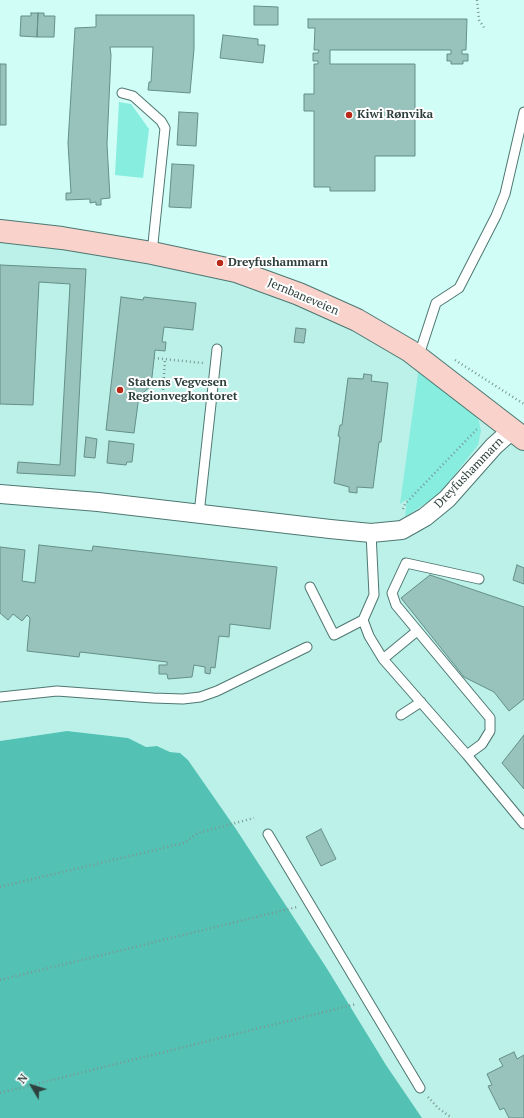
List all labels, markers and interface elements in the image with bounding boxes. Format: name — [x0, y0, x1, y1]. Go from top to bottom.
place label: Kiwi Rønvika — [357, 108, 433, 122]
marker: Kiwi Rønvika — [344, 110, 354, 120]
place label: Dreyfushammarn — [228, 256, 328, 270]
marker: Dreyfushammarn — [215, 258, 225, 268]
street label: Jernbaneveien — [265, 276, 341, 318]
place label: Statens Vegvesen Regionvegkontoret — [128, 376, 238, 404]
marker: Statens Vegvesen Regionvegkontoret — [115, 385, 125, 395]
street label: Dreyfushammarn — [432, 435, 506, 511]
north arrow — [12, 1066, 52, 1106]
text: N — [14, 1071, 31, 1086]

